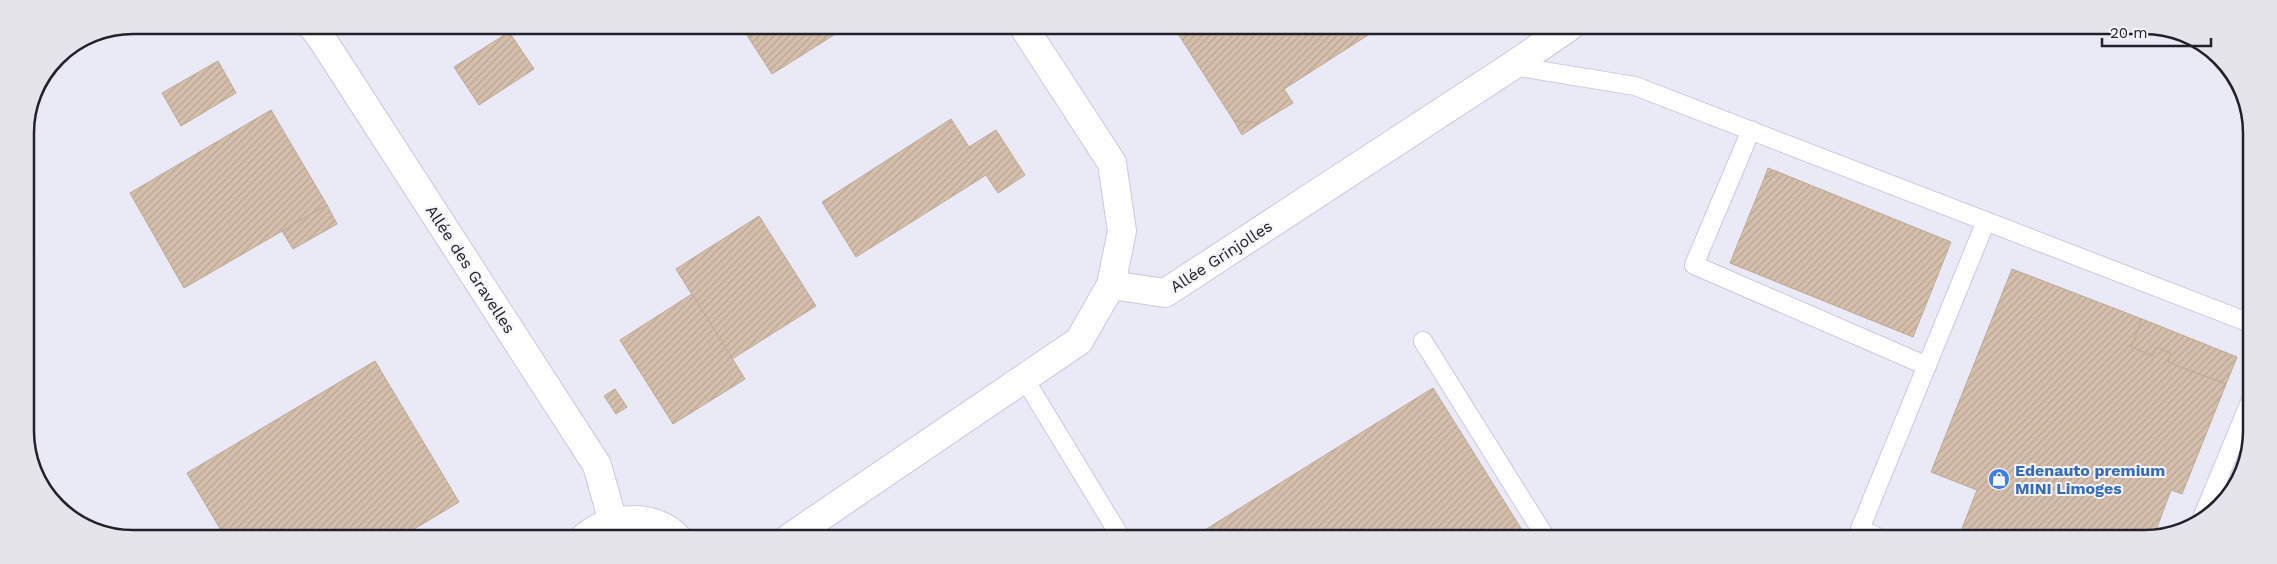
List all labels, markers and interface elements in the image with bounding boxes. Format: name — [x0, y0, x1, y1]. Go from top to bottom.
scale bar — [2102, 15, 2211, 47]
text: 20 m — [2110, 24, 2148, 42]
street label: Allée des Gravelles — [422, 202, 519, 337]
street label: Allée Grinjolles — [1167, 216, 1276, 296]
place label: Edenauto premium MINI Limoges — [2015, 461, 2165, 498]
shop icon: Edenauto premium MINI Limoges — [1987, 467, 2011, 491]

